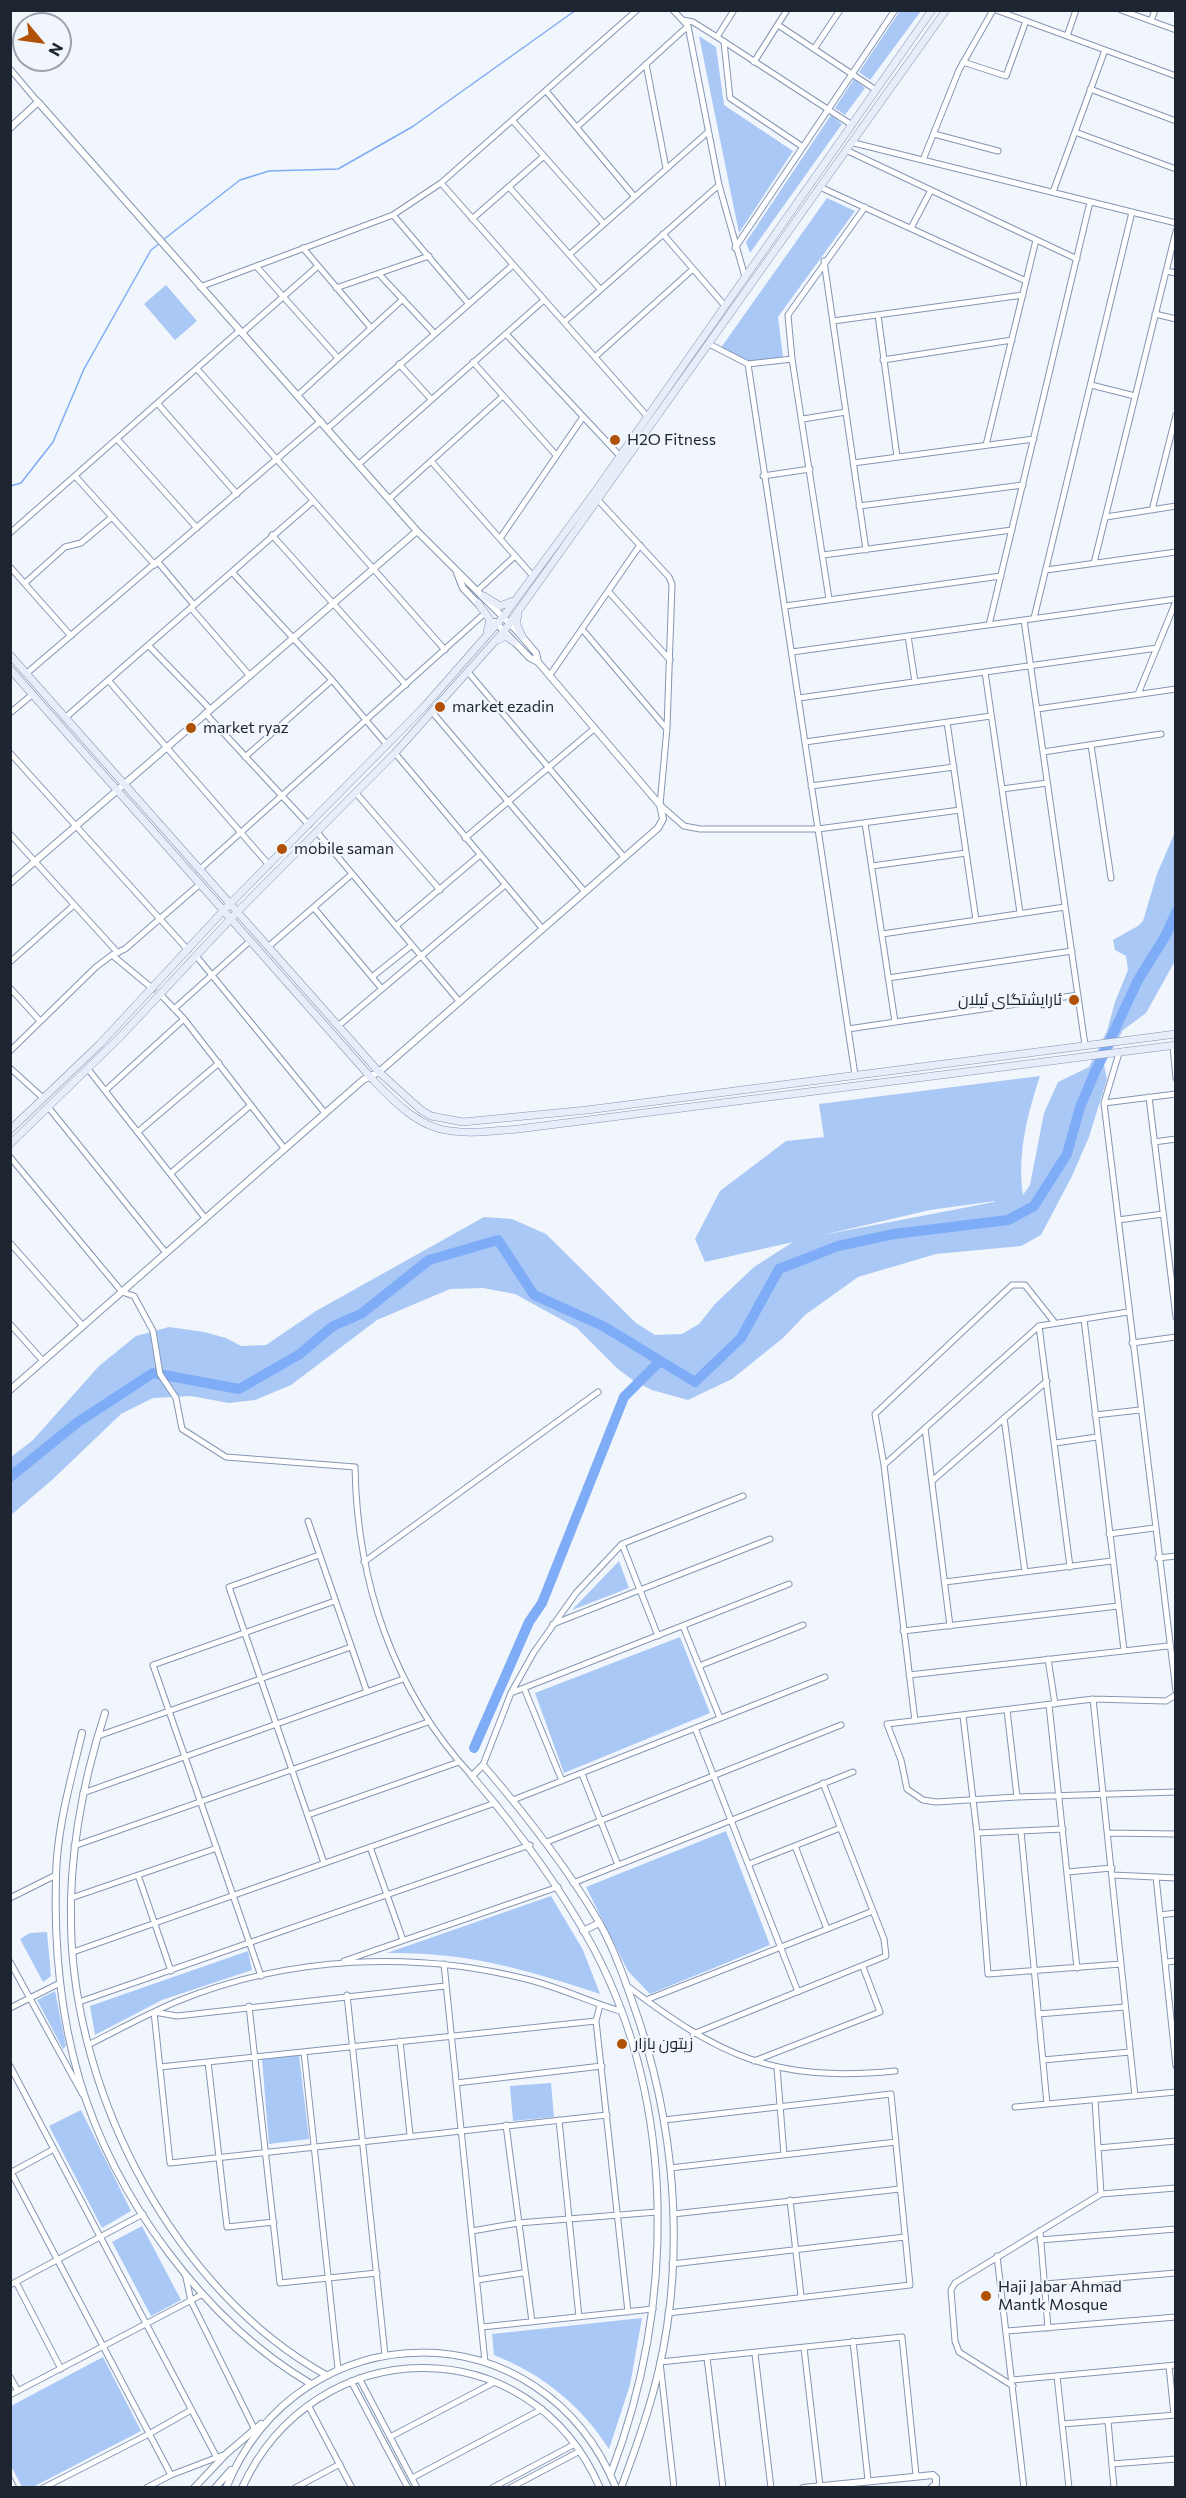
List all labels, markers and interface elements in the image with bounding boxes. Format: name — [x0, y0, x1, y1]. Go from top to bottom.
north arrow — [12, 12, 72, 72]
text: N — [45, 40, 68, 60]
place label: H2O Fitness — [627, 430, 716, 450]
marker: H2O Fitness — [608, 433, 622, 447]
place label: market ezadin — [452, 697, 554, 717]
marker: market ezadin — [433, 700, 447, 714]
place label: market ryaz — [203, 718, 289, 738]
marker: market ryaz — [184, 721, 198, 735]
place label: mobile saman — [294, 839, 394, 859]
marker: mobile saman — [275, 842, 289, 856]
place label: ئارایشتگای ئیلان — [958, 990, 1062, 1010]
marker: ئارایشتگای ئیلان — [1067, 993, 1081, 1007]
place label: زيتون بازار — [634, 2034, 693, 2054]
marker: زيتون بازار — [615, 2037, 629, 2051]
place label: Haji Jabar Ahmad Mantk Mosque — [998, 2277, 1122, 2315]
marker: Haji Jabar Ahmad Mantk Mosque — [979, 2289, 993, 2303]

